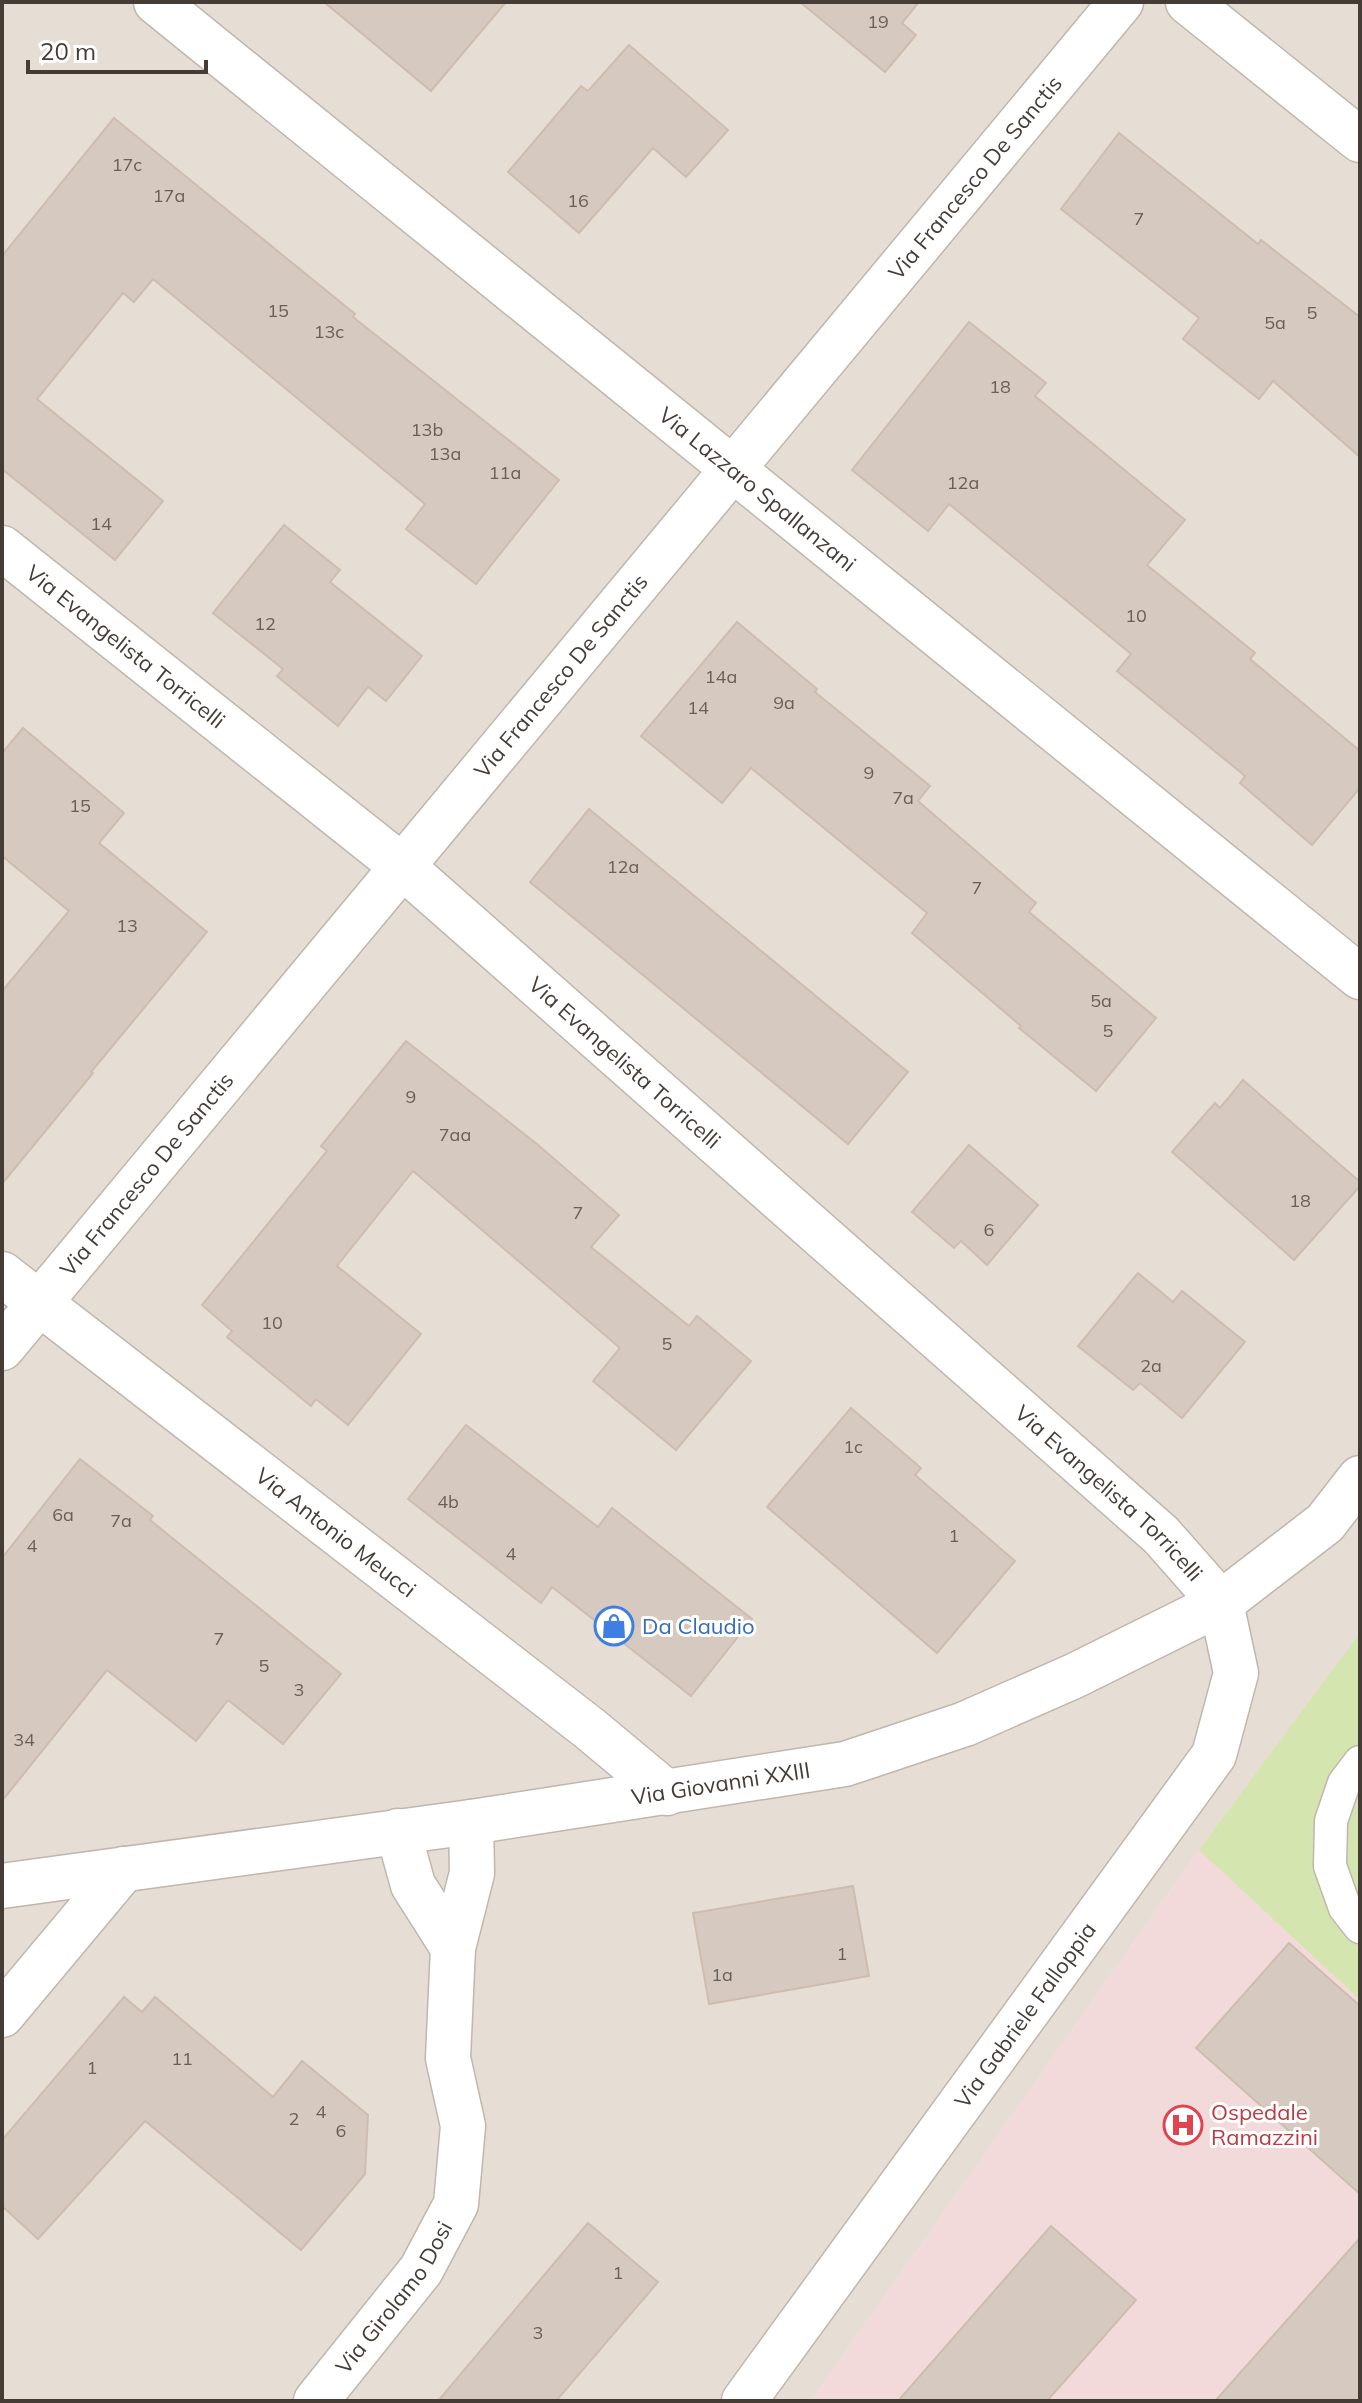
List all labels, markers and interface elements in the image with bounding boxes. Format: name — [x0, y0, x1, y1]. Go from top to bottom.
house number: 19 — [867, 10, 889, 33]
scale bar — [28, 24, 206, 74]
text: 20 m — [40, 36, 96, 66]
street label: Via Francesco De Sanctis — [882, 70, 1068, 285]
house number: 17c — [112, 153, 142, 176]
house number: 17a — [153, 184, 185, 207]
house number: 16 — [567, 189, 589, 212]
house number: 7 — [1134, 207, 1144, 230]
house number: 15 — [267, 299, 289, 322]
house number: 5 — [1307, 301, 1318, 324]
house number: 5a — [1264, 311, 1286, 334]
house number: 13c — [314, 320, 344, 343]
house number: 18 — [989, 375, 1011, 398]
street label: Via Lazzaro Spallanzani — [653, 401, 862, 577]
house number: 13b — [411, 418, 443, 441]
house number: 13a — [429, 442, 461, 465]
house number: 11a — [489, 461, 521, 484]
house number: 12a — [947, 471, 979, 494]
house number: 14 — [90, 512, 112, 535]
street label: Via Evangelista Torricelli — [20, 559, 231, 734]
street label: Via Francesco De Sanctis — [468, 568, 654, 784]
house number: 10 — [1125, 604, 1147, 627]
house number: 12 — [254, 612, 276, 635]
house number: 14a — [705, 665, 737, 688]
house number: 9a — [773, 691, 795, 714]
house number: 14 — [687, 696, 709, 719]
house number: 9 — [864, 761, 874, 784]
house number: 7a — [892, 786, 914, 809]
house number: 15 — [69, 794, 91, 817]
house number: 12a — [607, 855, 639, 878]
house number: 7 — [972, 876, 982, 899]
house number: 13 — [116, 914, 138, 937]
street label: Via Evangelista Torricelli — [523, 970, 727, 1155]
house number: 5a — [1090, 989, 1112, 1012]
house number: 5 — [1103, 1019, 1114, 1042]
street label: Via Francesco De Sanctis — [54, 1066, 239, 1282]
house number: 9 — [406, 1085, 416, 1108]
house number: 7aa — [439, 1123, 471, 1146]
house number: 18 — [1289, 1189, 1311, 1212]
house number: 7 — [573, 1201, 583, 1224]
house number: 6 — [984, 1218, 994, 1241]
house number: 10 — [261, 1311, 283, 1334]
house number: 5 — [662, 1332, 673, 1355]
house number: 2a — [1140, 1354, 1162, 1377]
street label: Via Evangelista Torricelli — [1009, 1399, 1209, 1587]
house number: 1c — [843, 1435, 863, 1458]
street label: Via Antonio Meucci — [250, 1461, 422, 1603]
house number: 4b — [437, 1490, 459, 1513]
house number: 6a — [52, 1503, 74, 1526]
house number: 7a — [110, 1509, 132, 1532]
house number: 1 — [949, 1524, 959, 1547]
house number: 4 — [27, 1534, 38, 1557]
house number: 4 — [506, 1542, 517, 1565]
shop icon: Da Claudio — [593, 1605, 635, 1647]
place label: Da Claudio — [642, 1612, 755, 1640]
house number: 7 — [214, 1627, 224, 1650]
house number: 5 — [259, 1654, 270, 1677]
house number: 3 — [294, 1678, 304, 1701]
house number: 34 — [13, 1728, 35, 1751]
street label: Via Giovanni XXIII — [629, 1756, 812, 1811]
street label: Via Gabriele Falloppia — [948, 1917, 1102, 2113]
house number: 1 — [837, 1942, 847, 1965]
house number: 1a — [711, 1963, 733, 1986]
house number: 11 — [171, 2047, 193, 2070]
house number: 1 — [87, 2056, 97, 2079]
place label: Ospedale Ramazzini — [1211, 2098, 1318, 2151]
house number: 4 — [316, 2100, 327, 2123]
hospital icon: Ospedale Ramazzini — [1162, 2104, 1204, 2146]
house number: 2 — [289, 2107, 299, 2130]
house number: 6 — [336, 2119, 346, 2142]
street label: Via Girolamo Dosi — [329, 2216, 458, 2380]
house number: 1 — [613, 2261, 623, 2284]
house number: 3 — [533, 2321, 543, 2344]

